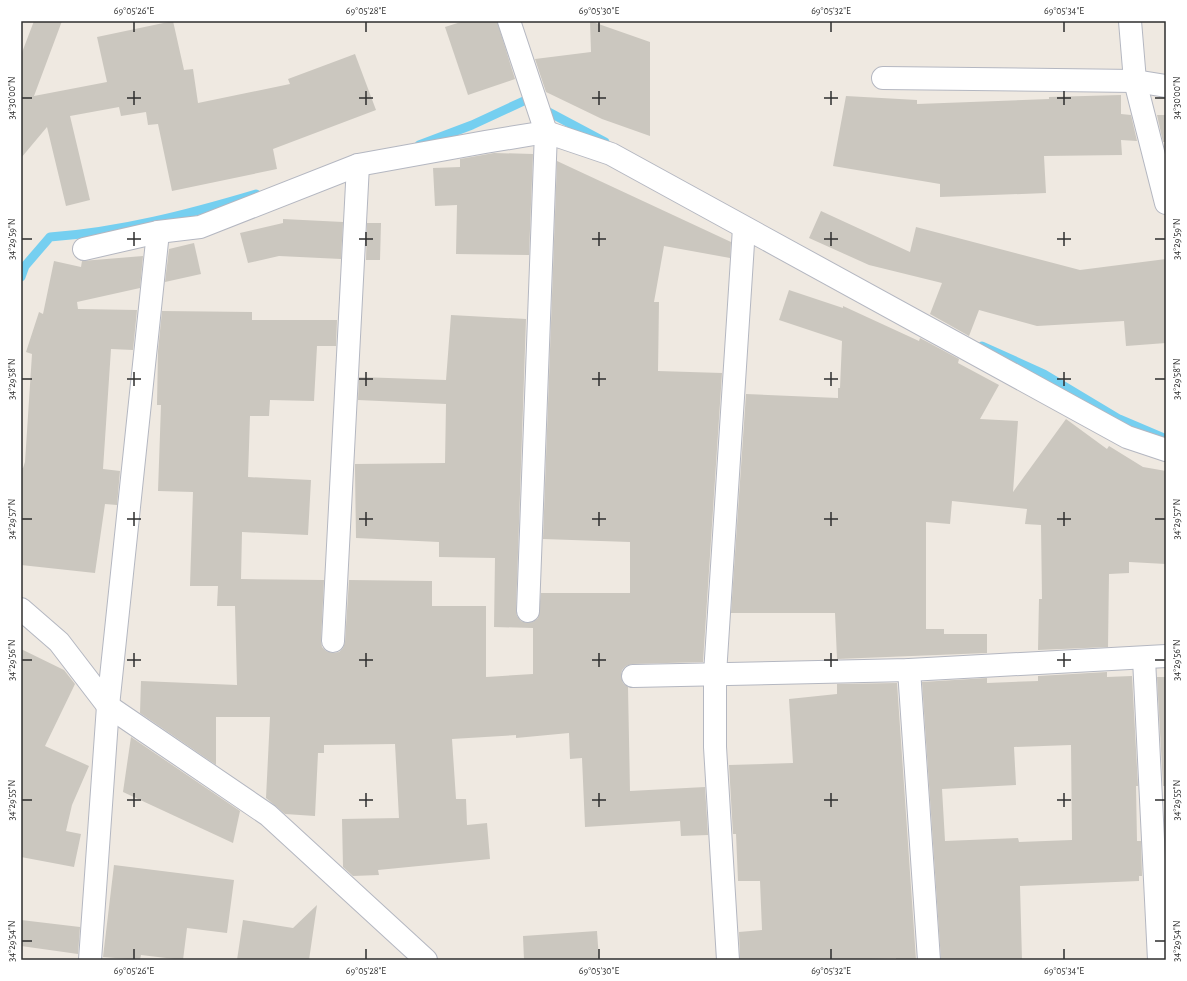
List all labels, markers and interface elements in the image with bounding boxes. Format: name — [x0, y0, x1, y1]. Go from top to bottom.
text: 69°05'26"E — [114, 6, 154, 16]
text: 69°05'28"E — [346, 6, 386, 16]
text: 69°05'30"E — [579, 6, 619, 16]
text: 69°05'32"E — [811, 6, 851, 16]
text: 69°05'34"E — [1044, 6, 1084, 16]
text: 34°30'00"N — [7, 76, 17, 120]
text: 34°30'00"N — [1172, 76, 1182, 120]
text: 34°29'59"N — [7, 218, 17, 260]
text: 34°29'59"N — [1172, 218, 1182, 260]
text: 34°29'58"N — [7, 358, 17, 400]
text: 34°29'58"N — [1172, 358, 1182, 400]
text: 34°29'57"N — [7, 499, 17, 539]
text: 34°29'57"N — [1172, 499, 1182, 539]
text: 34°29'56"N — [7, 639, 17, 681]
text: 34°29'56"N — [1172, 639, 1182, 681]
text: 34°29'55"N — [7, 780, 17, 820]
text: 34°29'55"N — [1172, 780, 1182, 820]
text: 34°29'54"N — [7, 920, 17, 962]
text: 34°29'54"N — [1172, 920, 1182, 962]
text: 69°05'26"E — [114, 966, 154, 976]
text: 69°05'28"E — [346, 966, 386, 976]
text: 69°05'30"E — [579, 966, 619, 976]
text: 69°05'32"E — [811, 966, 851, 976]
text: 69°05'34"E — [1044, 966, 1084, 976]

